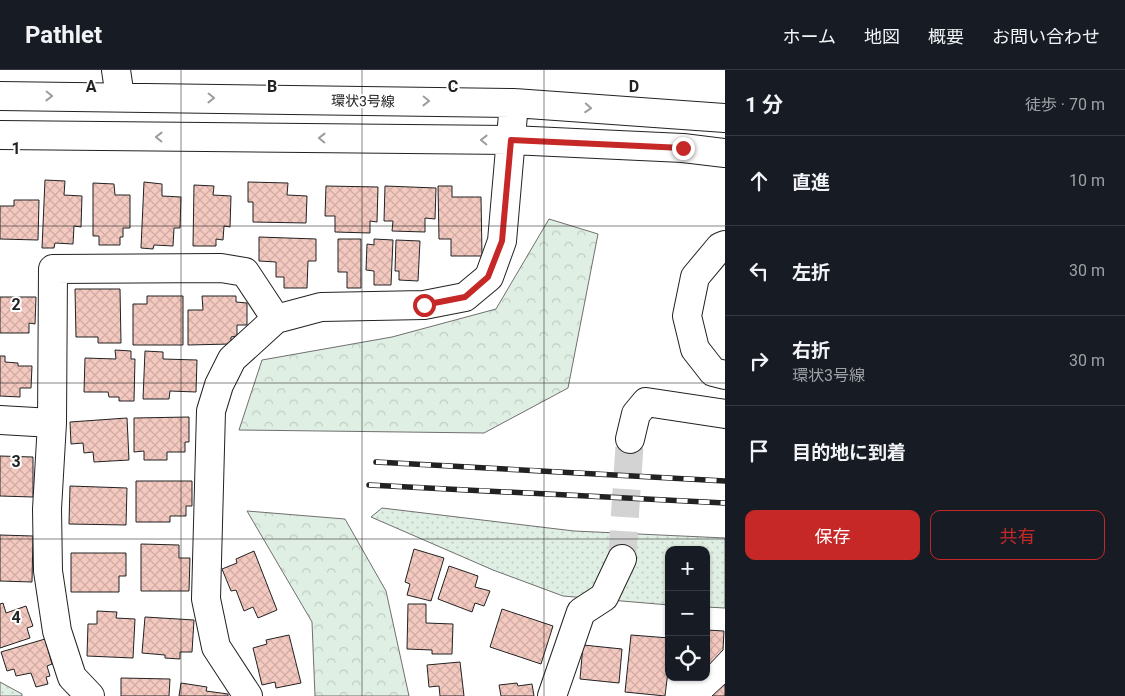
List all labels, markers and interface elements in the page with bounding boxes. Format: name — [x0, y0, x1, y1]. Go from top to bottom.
text: Pathlet — [25, 21, 102, 49]
text: ホーム — [783, 26, 836, 47]
text: 地図 — [864, 26, 900, 47]
text: 概要 — [928, 26, 964, 47]
text: お問い合わせ — [992, 26, 1100, 47]
text: A — [86, 77, 97, 96]
text: B — [267, 77, 277, 96]
text: C — [448, 77, 458, 96]
text: D — [629, 77, 639, 96]
one-way arrow — [45, 91, 53, 101]
street label: 環状3号線 — [331, 92, 395, 110]
one-way arrow — [207, 93, 215, 104]
text: 1 分 — [745, 93, 783, 117]
text: 徒歩 · 70 m — [1025, 95, 1105, 114]
one-way arrow — [422, 96, 430, 107]
one-way arrow — [585, 102, 593, 113]
one-way arrow — [155, 132, 162, 142]
one-way arrow — [317, 133, 325, 143]
one-way arrow — [480, 135, 488, 145]
route end — [672, 137, 695, 160]
text: 1 — [11, 139, 21, 158]
icon: ahead — [745, 167, 773, 195]
text: 直進 — [792, 171, 830, 194]
text: 10 m — [1069, 171, 1105, 190]
icon: left — [745, 257, 773, 285]
text: 左折 — [792, 261, 830, 284]
text: 30 m — [1069, 261, 1105, 280]
route start — [413, 294, 436, 317]
text: 2 — [11, 295, 21, 314]
text: 右折 — [792, 339, 830, 362]
icon: right — [745, 347, 773, 375]
text: 30 m — [1069, 351, 1105, 370]
text: 環状3号線 — [792, 366, 865, 385]
icon: arrive — [745, 437, 773, 465]
text: 目的地に到着 — [792, 441, 906, 464]
text: 3 — [11, 452, 21, 471]
button: 保存 — [745, 510, 920, 560]
button: 共有 — [930, 510, 1105, 560]
map controls — [665, 546, 710, 681]
button: + — [665, 546, 710, 591]
button: − — [665, 591, 710, 636]
text: 4 — [11, 608, 21, 627]
button: locate — [665, 636, 710, 681]

